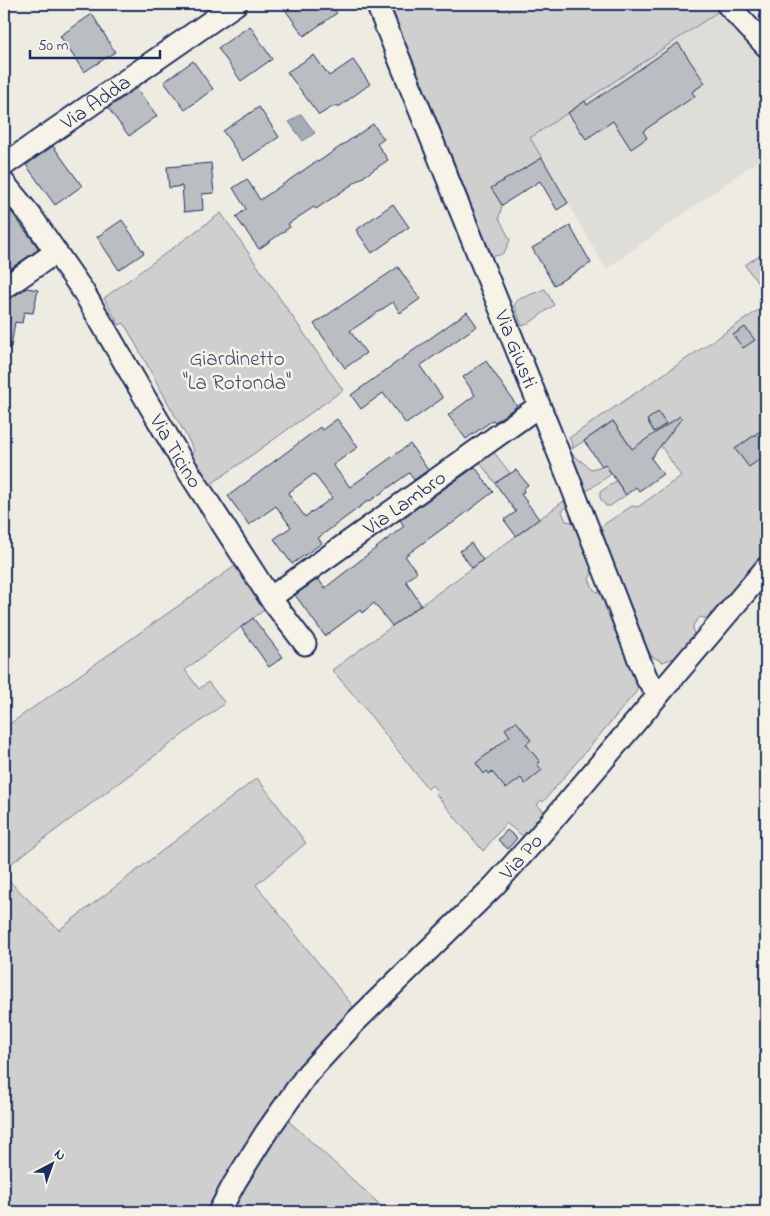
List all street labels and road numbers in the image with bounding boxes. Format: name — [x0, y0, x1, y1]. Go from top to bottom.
street label: Via Adda — [54, 68, 137, 139]
street label: Via Giusti — [485, 305, 544, 393]
street label: Via Ticino — [140, 408, 209, 495]
street label: Via Lambro — [357, 464, 453, 544]
street label: Via Po — [493, 828, 551, 888]

